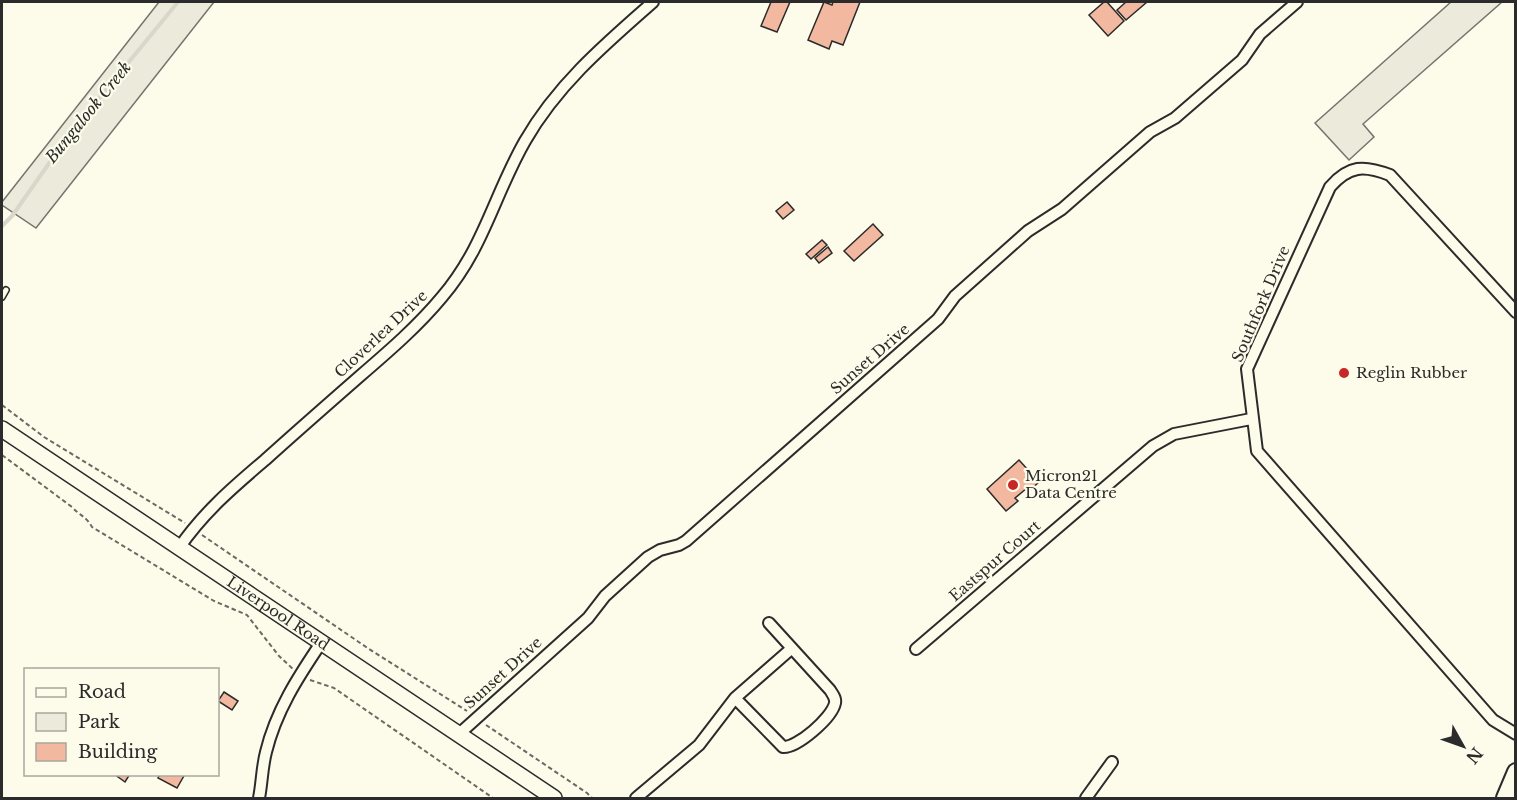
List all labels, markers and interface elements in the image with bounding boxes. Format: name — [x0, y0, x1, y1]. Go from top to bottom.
water label: Bungalook Creek — [40, 57, 135, 168]
street label: Southfork Drive — [1227, 243, 1294, 365]
street label: Cloverlea Drive — [330, 286, 431, 381]
street label: Sunset Drive — [826, 319, 913, 398]
place label: Reglin Rubber — [1356, 363, 1468, 382]
marker: Reglin Rubber — [1337, 366, 1351, 380]
place label: Micron21 Data Centre — [1025, 466, 1117, 502]
marker: Micron21 Data Centre — [1006, 478, 1020, 492]
street label: Eastspur Court — [945, 516, 1044, 605]
street label: Liverpool Road — [223, 572, 333, 654]
street label: Sunset Drive — [460, 633, 546, 713]
legend — [24, 668, 219, 776]
text: Road — [78, 681, 126, 703]
text: Park — [78, 711, 120, 733]
north arrow — [1433, 716, 1493, 776]
text: Building — [78, 741, 157, 763]
text: N — [1462, 743, 1487, 768]

